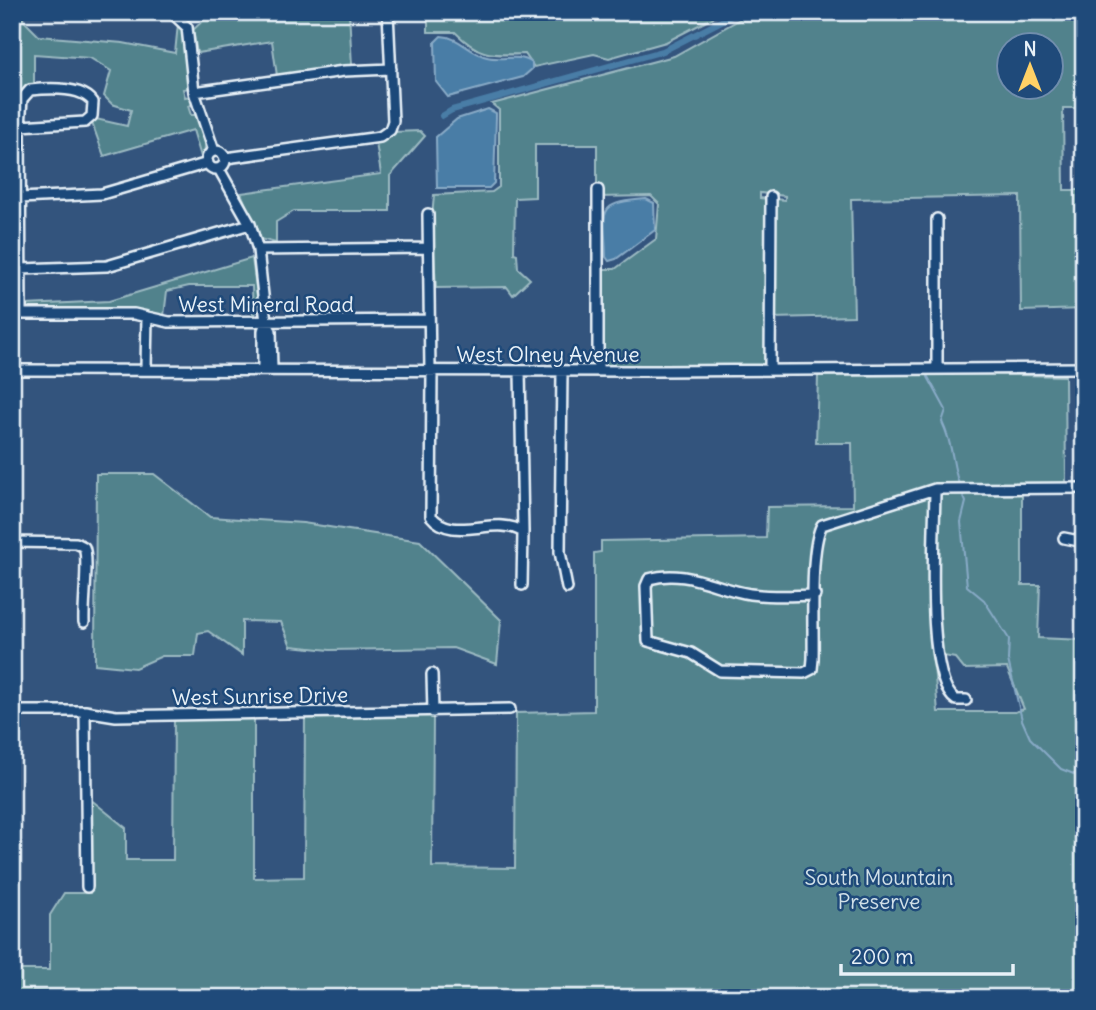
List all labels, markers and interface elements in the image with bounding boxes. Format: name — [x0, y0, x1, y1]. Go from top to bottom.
north arrow — [995, 32, 1064, 102]
text: N — [1023, 37, 1037, 61]
street label: West Mineral Road — [178, 291, 354, 318]
street label: West Olney Avenue — [456, 341, 640, 368]
street label: West Sunrise Drive — [172, 681, 348, 711]
park label: South Mountain Preserve — [805, 864, 953, 915]
scale bar — [841, 933, 1012, 977]
text: 200 m — [851, 943, 914, 970]

